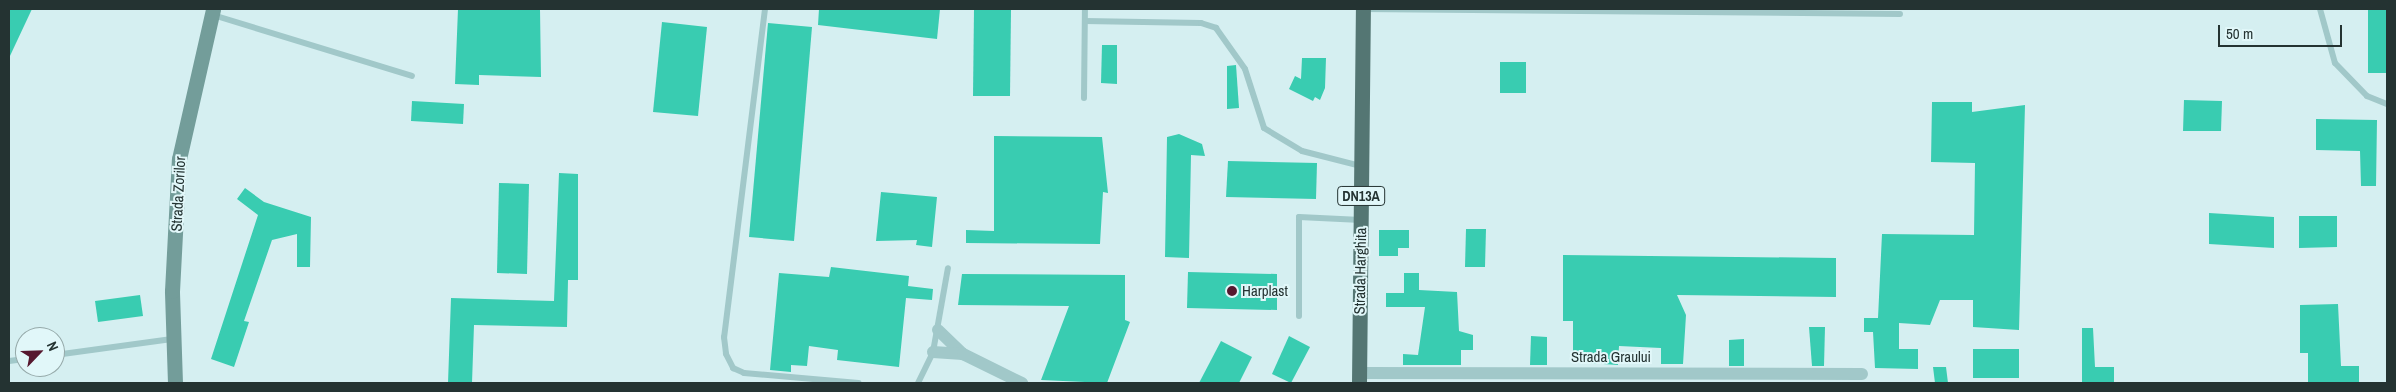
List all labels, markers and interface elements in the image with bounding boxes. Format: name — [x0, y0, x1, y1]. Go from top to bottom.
scale bar — [2221, 15, 2345, 47]
text: 50 m — [2226, 23, 2253, 44]
street label: Strada Zorilor — [167, 156, 189, 232]
road number: DN13A — [1336, 185, 1386, 208]
street label: Strada Harghita — [1350, 227, 1370, 315]
place label: Harplast — [1242, 282, 1288, 300]
marker: Harplast — [1226, 285, 1238, 297]
north arrow — [15, 327, 65, 377]
text: N — [43, 339, 63, 354]
street label: Strada Graului — [1571, 348, 1651, 366]

